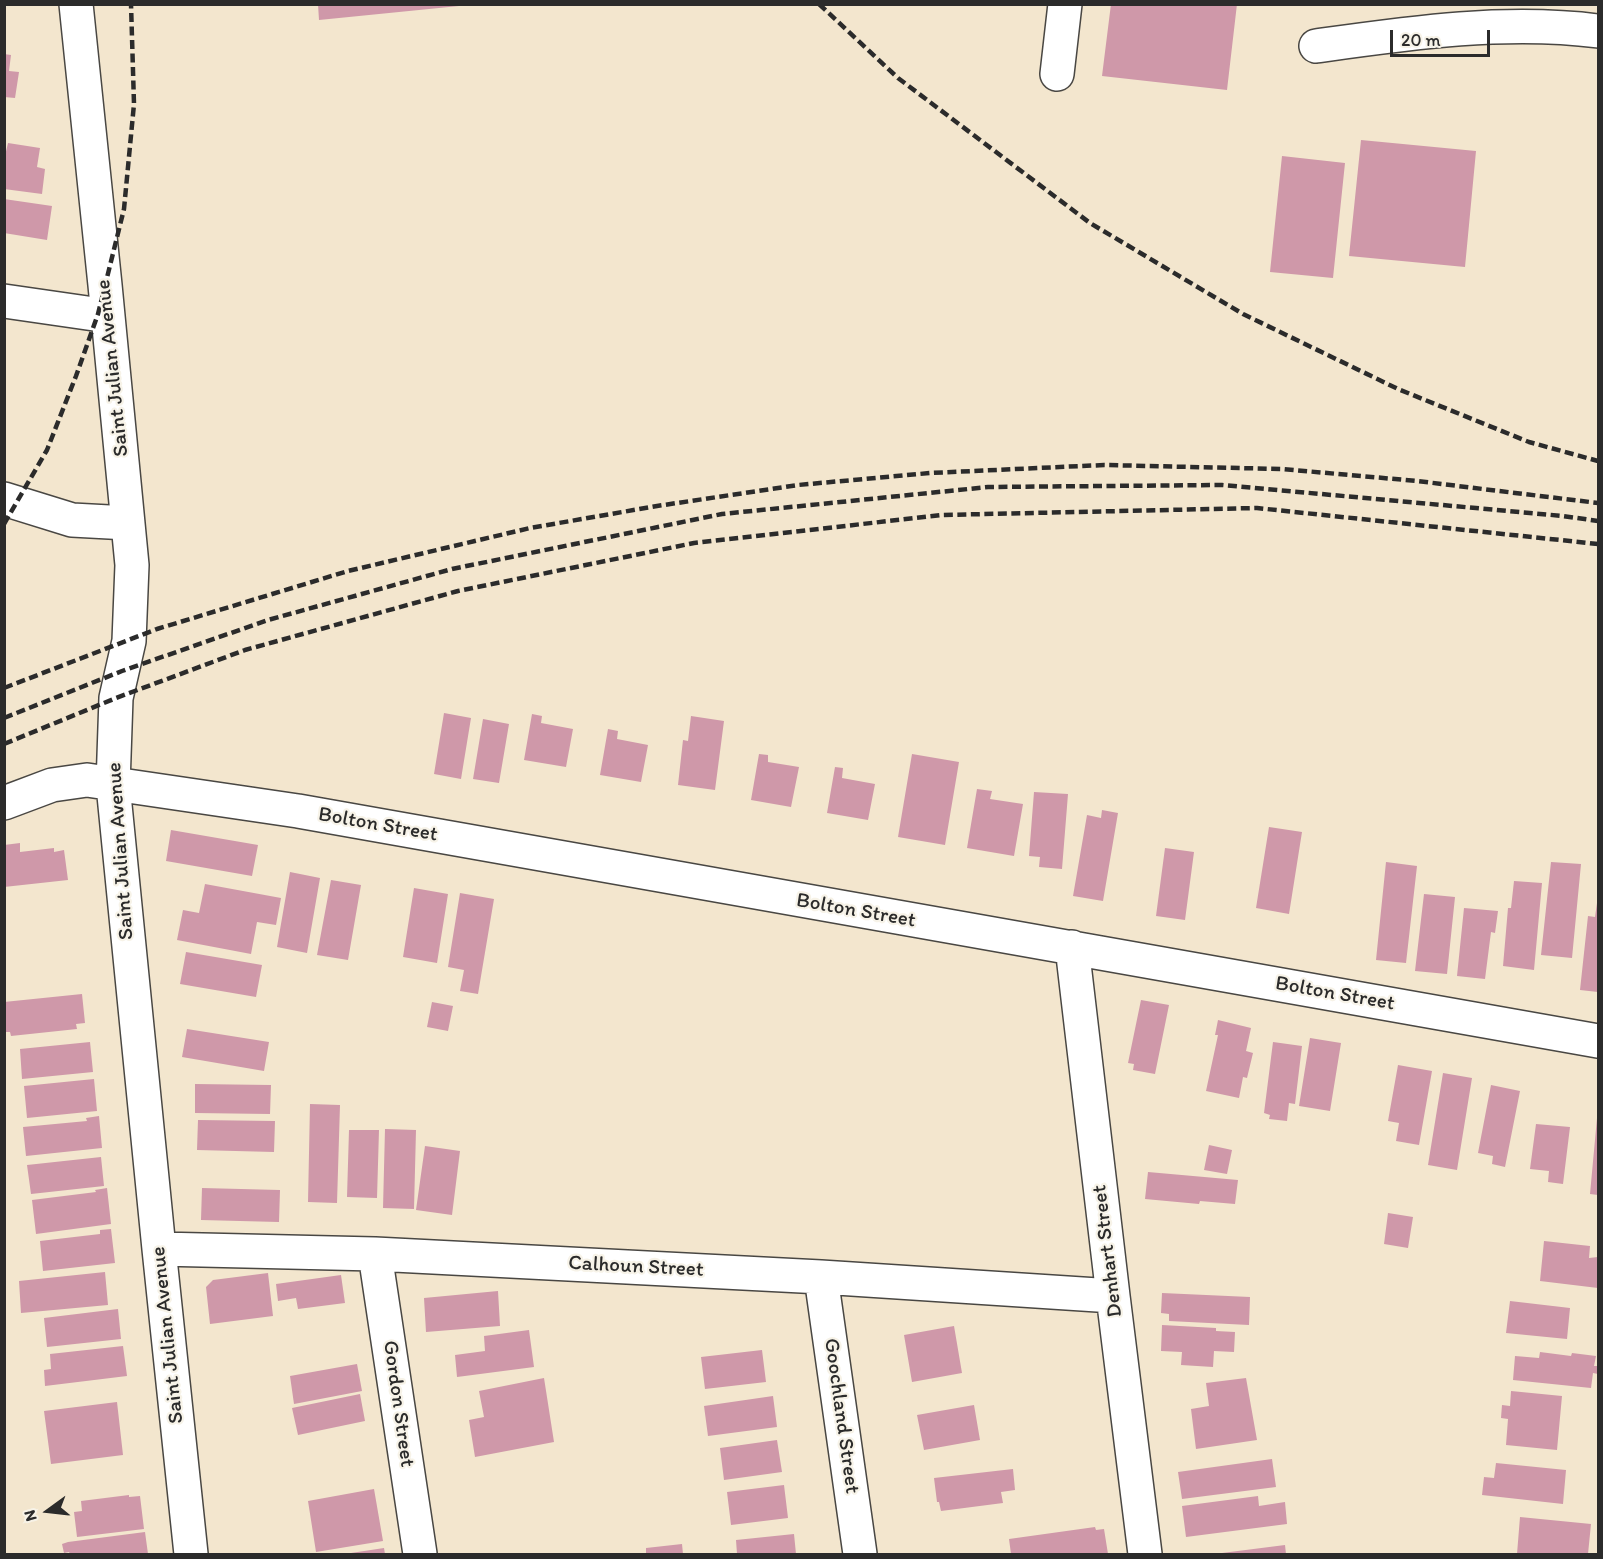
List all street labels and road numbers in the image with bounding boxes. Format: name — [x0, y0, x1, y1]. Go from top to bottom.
street label: Saint Julian Avenue — [91, 278, 135, 458]
street label: Saint Julian Avenue — [102, 761, 140, 941]
street label: Bolton Street — [316, 802, 440, 848]
street label: Bolton Street — [794, 888, 918, 934]
street label: Bolton Street — [1273, 971, 1397, 1017]
street label: Denhart Street — [1087, 1183, 1129, 1319]
street label: Saint Julian Avenue — [146, 1245, 190, 1425]
street label: Calhoun Street — [568, 1251, 704, 1283]
street label: Goochland Street — [818, 1337, 864, 1495]
street label: Gordon Street — [377, 1339, 419, 1469]

